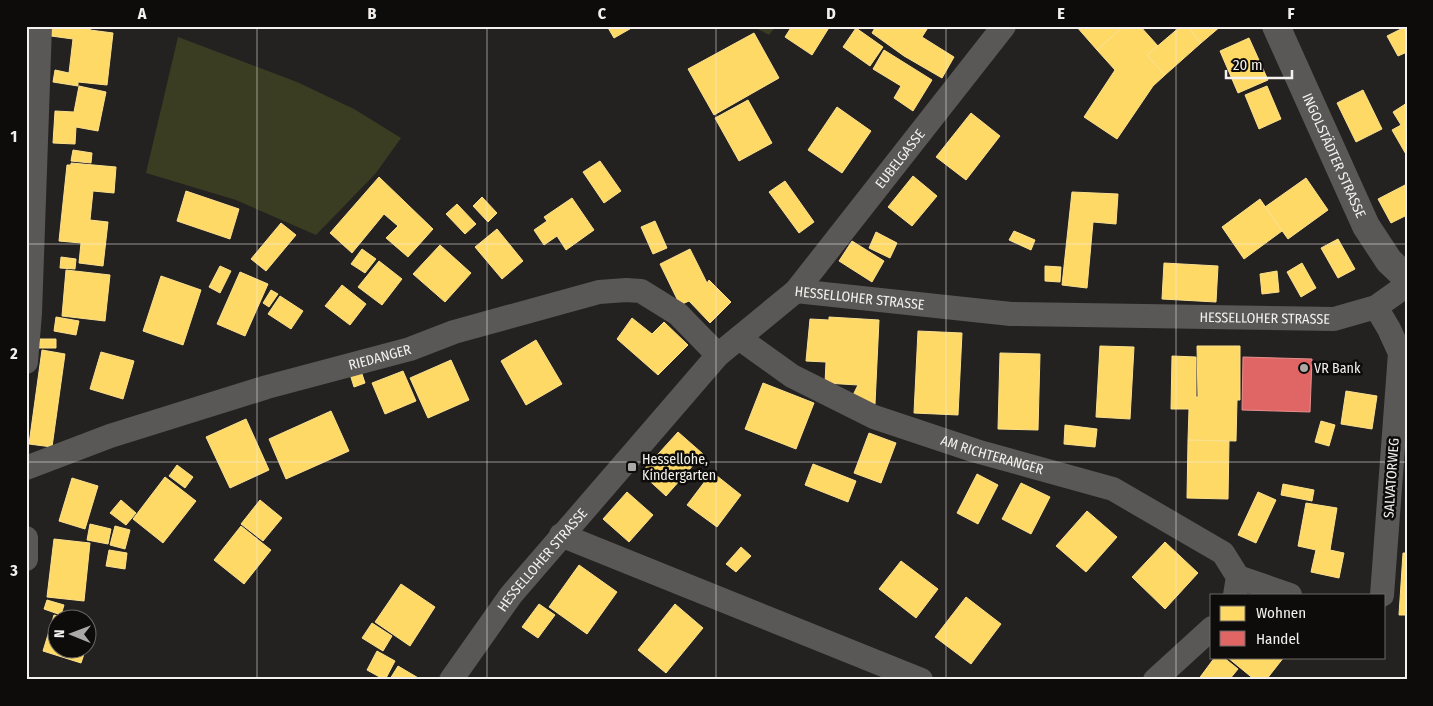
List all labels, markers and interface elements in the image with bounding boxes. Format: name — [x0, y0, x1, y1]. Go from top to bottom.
text: A — [137, 4, 147, 23]
text: B — [368, 4, 377, 23]
text: C — [598, 4, 607, 23]
text: D — [826, 4, 836, 23]
text: E — [1057, 4, 1065, 23]
text: F — [1287, 4, 1295, 23]
scale bar — [1226, 48, 1292, 80]
text: 20 m — [1233, 56, 1263, 74]
street label: INGOLSTÄDTER STRASSE — [1298, 91, 1369, 221]
street label: EUBELGASSE — [872, 126, 929, 192]
text: 1 — [11, 127, 17, 146]
street label: HESSELLOHER STRASSE — [794, 283, 926, 314]
street label: HESSELLOHER STRASSE — [1199, 309, 1330, 328]
street label: RIEDANGER — [347, 341, 413, 374]
text: 2 — [9, 344, 18, 363]
place label: VR Bank — [1314, 360, 1361, 377]
marker: VR Bank — [1298, 362, 1310, 374]
street label: AM RICHTERANGER — [938, 432, 1046, 478]
street label: SALVATORWEG — [1380, 437, 1403, 519]
place label: Hessellohe, Kindergarten — [642, 451, 716, 484]
marker: Hessellohe, Kindergarten — [626, 461, 638, 473]
street label: HESSELLOHER STRASSE — [494, 505, 591, 615]
text: 3 — [9, 561, 18, 580]
legend — [1210, 594, 1386, 658]
text: Wohnen — [1256, 604, 1306, 622]
north arrow — [48, 608, 98, 658]
text: N — [51, 629, 68, 638]
text: Handel — [1256, 630, 1300, 648]

